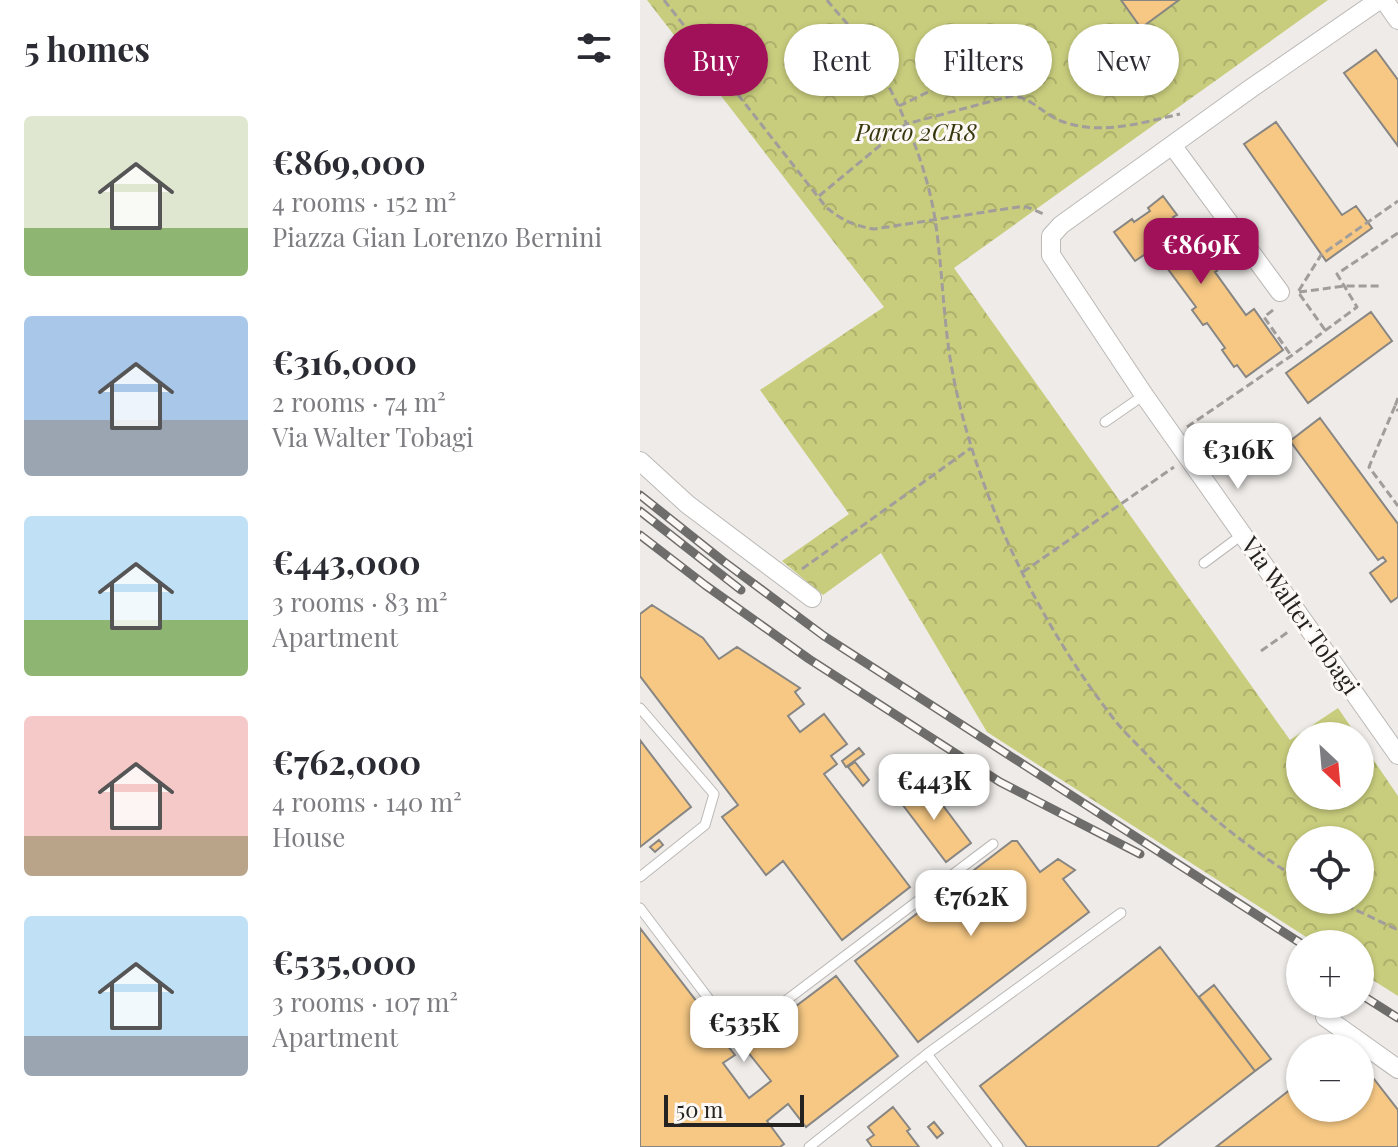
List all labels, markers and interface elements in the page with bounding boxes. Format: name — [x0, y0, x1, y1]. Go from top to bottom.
chip: Buy — [664, 24, 768, 96]
chip: Rent — [784, 24, 899, 96]
chip: Filters — [915, 24, 1052, 96]
chip: New — [1068, 24, 1179, 96]
text: 5 homes — [24, 25, 150, 71]
icon: filters — [572, 26, 616, 70]
park label: Parco 2CR8 — [854, 115, 977, 147]
text: €869,000 — [272, 138, 426, 184]
icon: home — [88, 148, 184, 244]
text: 4 rooms · 152 m² — [272, 184, 456, 219]
pin: €869K — [1145, 218, 1257, 286]
text: Piazza Gian Lorenzo Bernini — [272, 219, 602, 254]
text: €869K — [1162, 226, 1240, 261]
text: €316,000 — [272, 338, 417, 384]
icon: home — [88, 348, 184, 444]
text: 2 rooms · 74 m² — [272, 384, 446, 419]
text: Via Walter Tobagi — [272, 419, 474, 454]
pin: €316K — [1182, 423, 1294, 491]
text: €316K — [1202, 431, 1274, 466]
street label: Via Walter Tobagi — [1235, 529, 1368, 700]
text: €443,000 — [272, 538, 421, 584]
icon: home — [88, 548, 184, 644]
text: 3 rooms · 83 m² — [272, 584, 448, 619]
text: Apartment — [272, 619, 398, 654]
north arrow — [1286, 722, 1374, 810]
map controls — [1286, 722, 1374, 1122]
text: €762,000 — [272, 738, 421, 784]
icon: home — [88, 748, 184, 844]
pin: €443K — [878, 754, 990, 822]
text: €443K — [897, 762, 971, 797]
text: 4 rooms · 140 m² — [272, 784, 462, 819]
text: House — [272, 819, 345, 854]
button: locate — [1286, 826, 1374, 914]
pin: €762K — [915, 870, 1027, 938]
text: €762K — [933, 878, 1009, 913]
button: + — [1286, 930, 1374, 1018]
text: €535,000 — [272, 938, 417, 984]
icon: home — [88, 948, 184, 1044]
text: 3 rooms · 107 m² — [272, 984, 458, 1019]
pin: €535K — [688, 996, 800, 1064]
text: €535K — [708, 1004, 780, 1039]
text: Apartment — [272, 1019, 398, 1054]
button: − — [1286, 1034, 1374, 1122]
scale bar — [664, 1091, 804, 1127]
text: 50 m — [676, 1094, 723, 1124]

